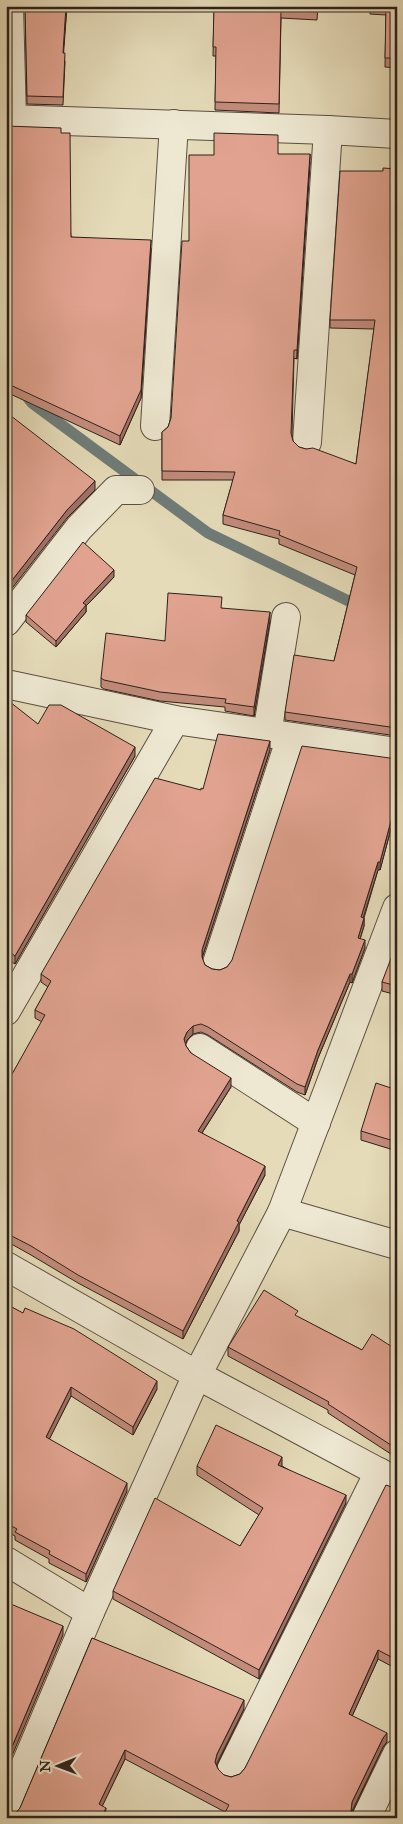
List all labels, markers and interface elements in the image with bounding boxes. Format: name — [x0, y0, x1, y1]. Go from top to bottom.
north arrow — [32, 1742, 82, 1792]
text: N — [37, 1760, 54, 1772]

